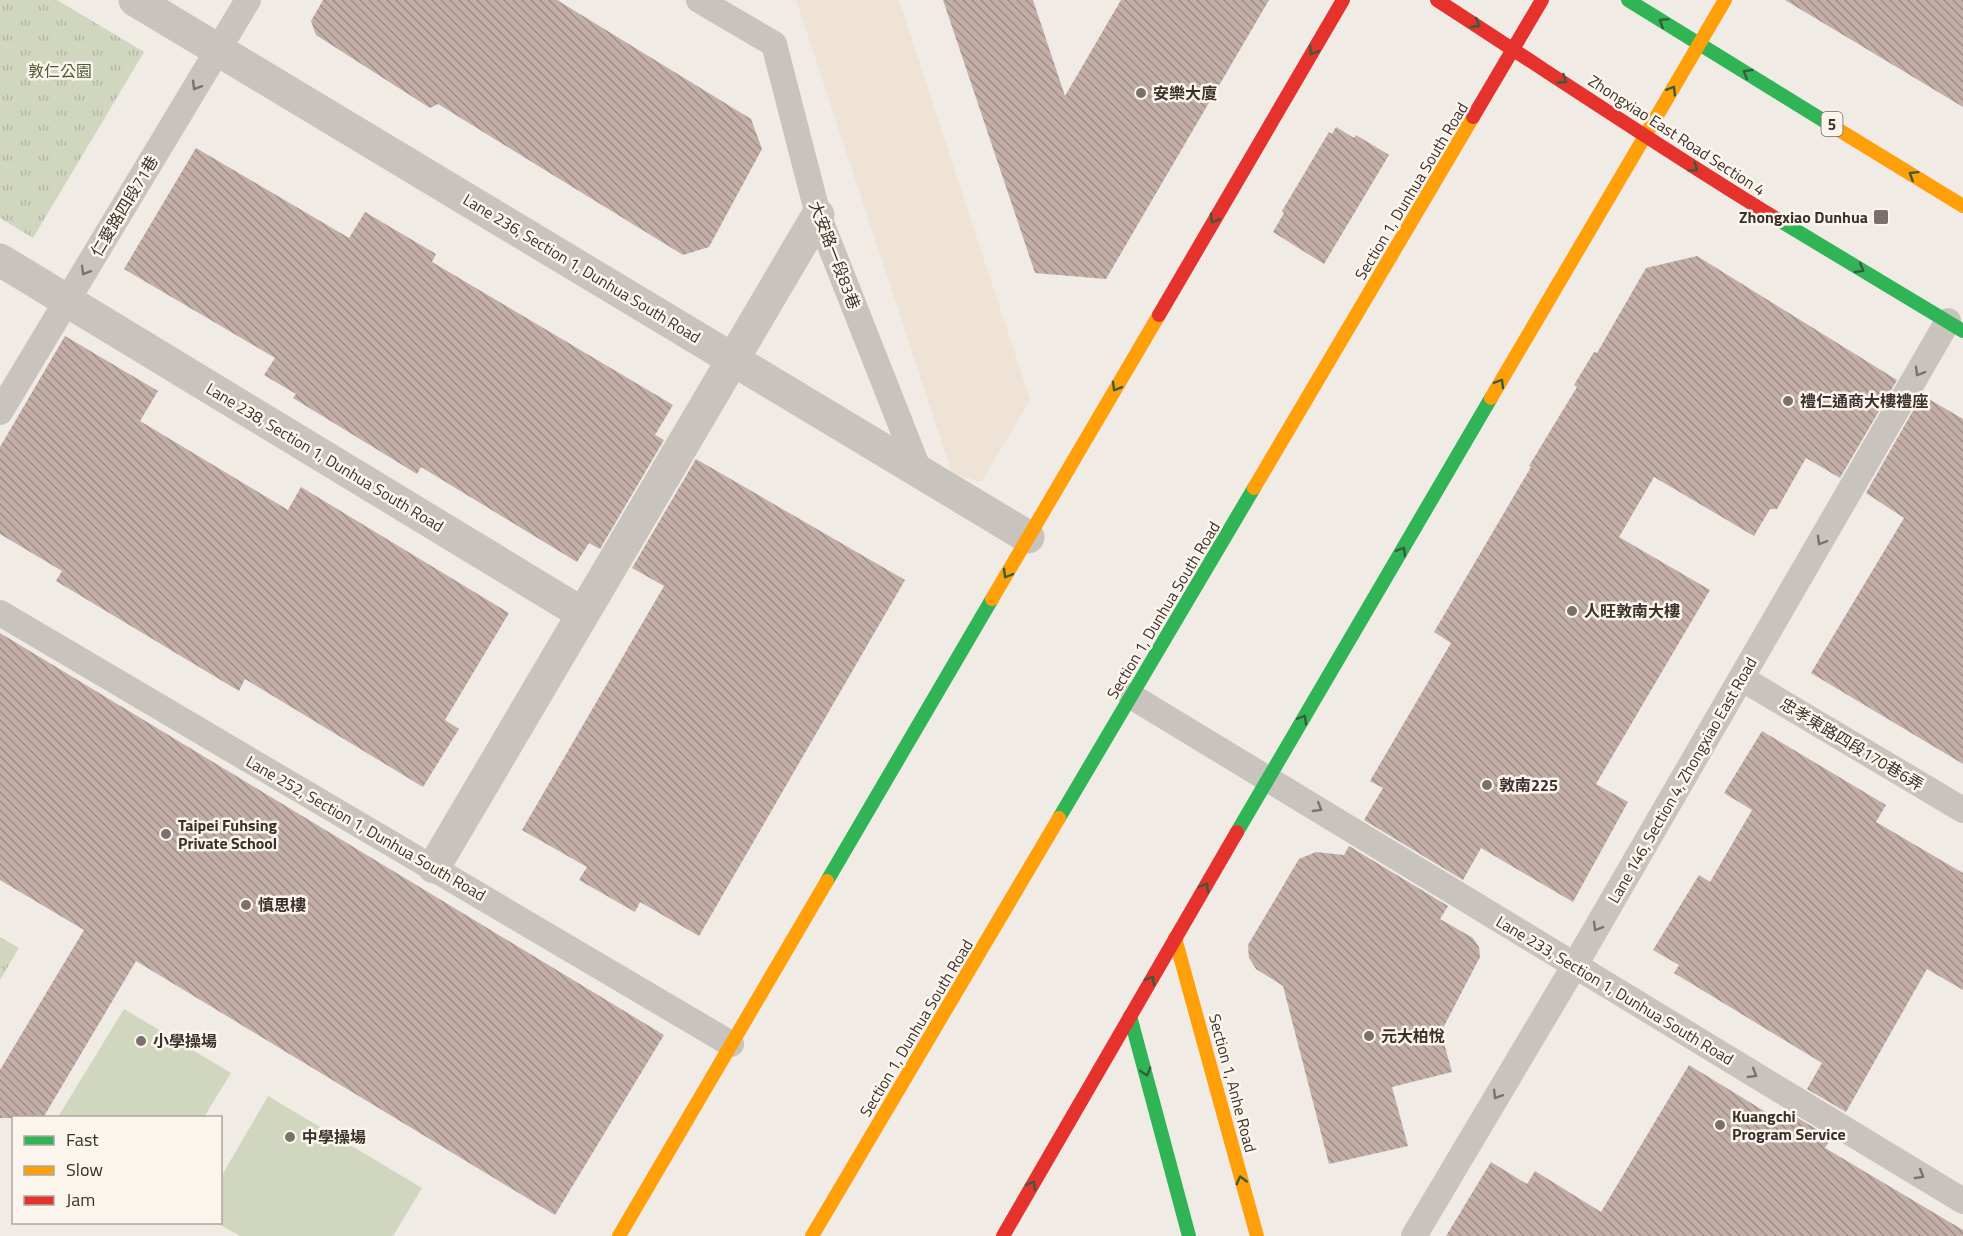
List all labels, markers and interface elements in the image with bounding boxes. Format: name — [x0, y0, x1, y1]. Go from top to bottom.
one-way arrow — [1470, 17, 1480, 29]
one-way arrow — [1659, 18, 1669, 30]
one-way arrow — [1309, 45, 1320, 55]
park label: 敦仁公園 — [28, 59, 92, 83]
street label: Zhongxiao East Road Section 4 — [1584, 69, 1770, 201]
one-way arrow — [1743, 69, 1753, 81]
one-way arrow — [1557, 73, 1568, 84]
one-way arrow — [192, 80, 204, 90]
place label: 安樂大廈 — [1153, 81, 1217, 105]
marker: 安樂大廈 — [1134, 86, 1148, 100]
one-way arrow — [1665, 86, 1677, 96]
street label: Section 1, Dunhua South Road — [1348, 98, 1474, 284]
road number: 5 — [1822, 112, 1842, 136]
street label: 仁愛路四段71巷 — [84, 151, 164, 261]
one-way arrow — [1687, 161, 1698, 172]
one-way arrow — [1909, 171, 1920, 182]
street label: Lane 236, Section 1, Dunhua South Road — [459, 187, 705, 349]
street label: 大安路一段83巷 — [803, 198, 867, 312]
place label: Zhongxiao Dunhua — [1739, 205, 1868, 229]
marker: Zhongxiao Dunhua — [1872, 208, 1890, 226]
one-way arrow — [1210, 213, 1222, 223]
one-way arrow — [1854, 261, 1864, 273]
one-way arrow — [80, 265, 92, 275]
one-way arrow — [1915, 366, 1926, 376]
street label: Lane 238, Section 1, Dunhua South Road — [202, 376, 448, 538]
one-way arrow — [1493, 379, 1505, 389]
one-way arrow — [1112, 381, 1123, 391]
place label: 禮仁通商大樓禮座 — [1800, 389, 1928, 413]
marker: 禮仁通商大樓禮座 — [1781, 394, 1795, 408]
street label: Section 1, Dunhua South Road — [1100, 517, 1226, 703]
one-way arrow — [1817, 535, 1828, 545]
one-way arrow — [1394, 547, 1406, 557]
one-way arrow — [1003, 568, 1014, 578]
place label: 人旺敦南大樓 — [1584, 599, 1680, 623]
marker: 人旺敦南大樓 — [1565, 604, 1579, 618]
street label: Lane 146, Section 4, Zhongxiao East Road — [1601, 653, 1763, 907]
street label: 忠孝東路四段170巷6弄 — [1776, 692, 1928, 796]
one-way arrow — [1295, 715, 1307, 725]
street label: Lane 252, Section 1, Dunhua South Road — [242, 749, 490, 907]
place label: 敦南225 — [1499, 773, 1558, 797]
marker: 敦南225 — [1480, 778, 1494, 792]
one-way arrow — [1312, 801, 1322, 813]
place label: Taipei Fuhsing Private School — [178, 813, 278, 855]
marker: Taipei Fuhsing Private School — [159, 827, 173, 841]
one-way arrow — [1197, 883, 1209, 893]
place label: 慎思樓 — [258, 893, 306, 917]
marker: 慎思樓 — [239, 898, 253, 912]
street label: Lane 233, Section 1, Dunhua South Road — [1492, 909, 1738, 1071]
one-way arrow — [1593, 921, 1604, 932]
street label: Section 1, Dunhua South Road — [853, 935, 979, 1121]
one-way arrow — [1143, 976, 1155, 986]
street label: Section 1, Anhe Road — [1203, 1011, 1263, 1155]
place label: 元大柏悅 — [1381, 1024, 1445, 1048]
place label: 小學操場 — [153, 1029, 217, 1053]
marker: 元大柏悅 — [1362, 1029, 1376, 1043]
marker: 小學操場 — [134, 1034, 148, 1048]
one-way arrow — [1139, 1066, 1151, 1077]
one-way arrow — [1747, 1066, 1757, 1078]
one-way arrow — [1493, 1089, 1505, 1099]
place label: Kuangchi Program Service — [1732, 1104, 1846, 1146]
legend — [12, 1116, 222, 1224]
marker: Kuangchi Program Service — [1713, 1118, 1727, 1132]
place label: 中學操場 — [302, 1125, 366, 1149]
text: Fast — [66, 1126, 99, 1153]
marker: 中學操場 — [283, 1130, 297, 1144]
text: Slow — [66, 1156, 103, 1183]
one-way arrow — [1914, 1168, 1924, 1179]
one-way arrow — [1236, 1175, 1249, 1185]
one-way arrow — [1025, 1181, 1036, 1191]
text: Jam — [66, 1186, 95, 1213]

